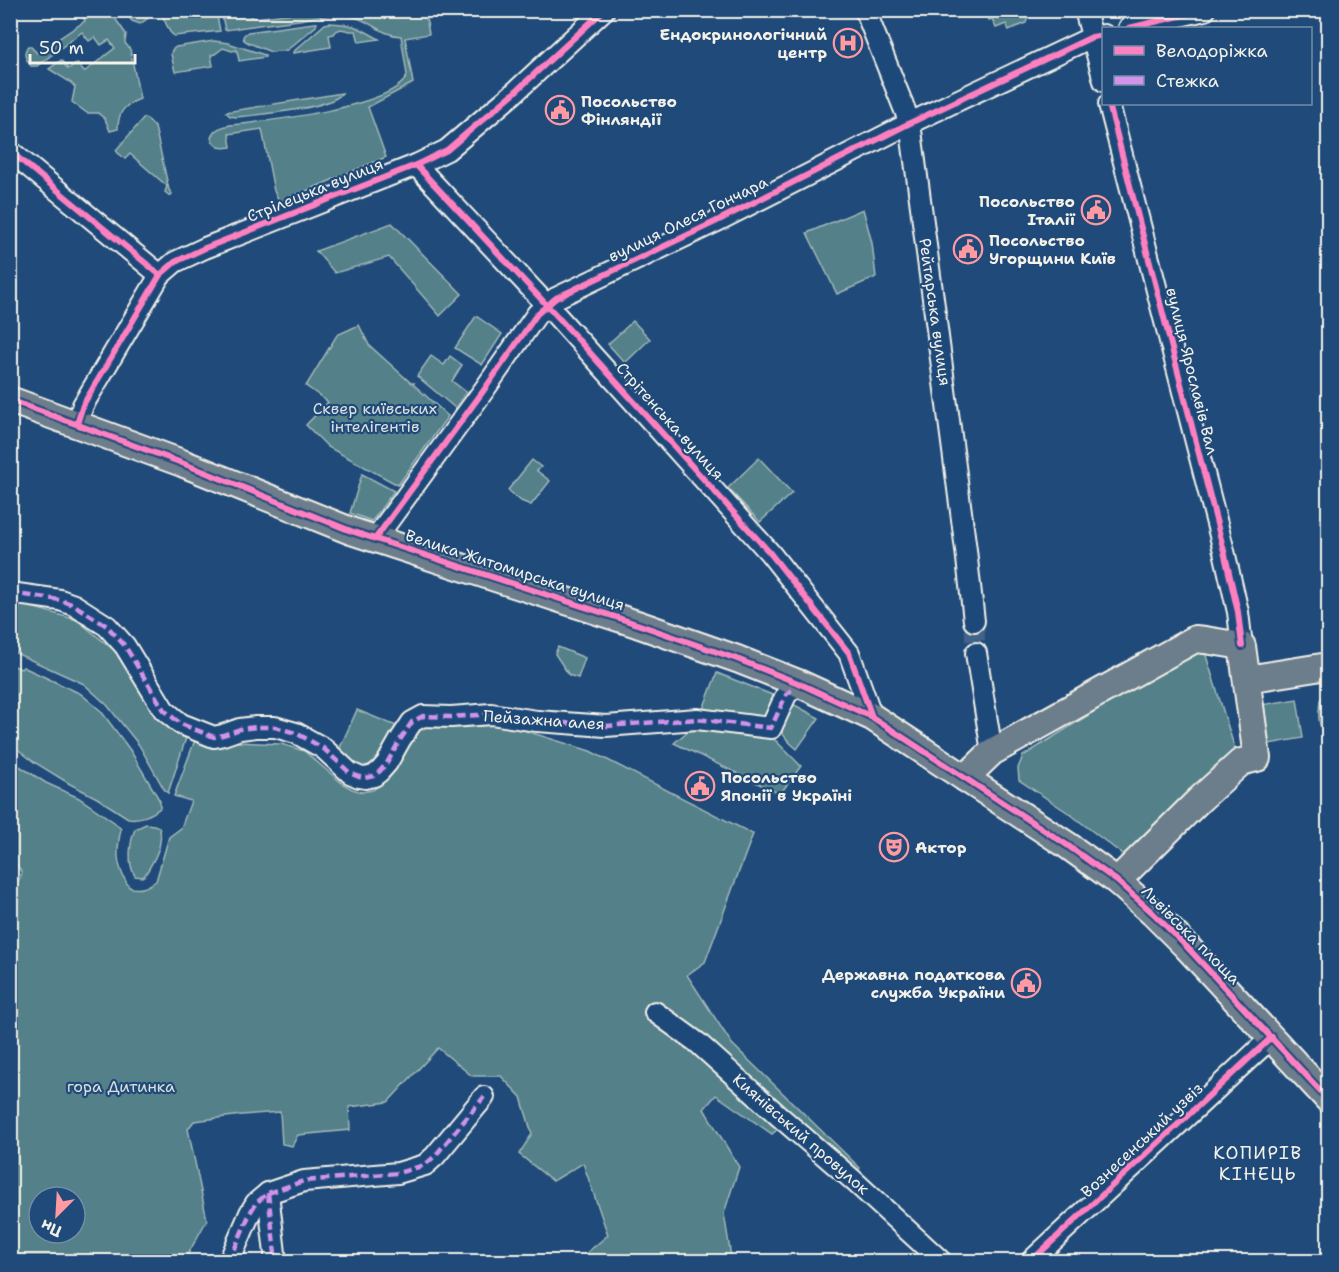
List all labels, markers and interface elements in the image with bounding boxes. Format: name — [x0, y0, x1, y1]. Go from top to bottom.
place label: Ендокринологічний центр — [660, 24, 827, 63]
scale bar — [30, 27, 135, 65]
hospital icon: Ендокринологічний центр — [832, 27, 864, 59]
legend — [1102, 27, 1312, 105]
text: 50 m — [39, 36, 84, 60]
text: Велодоріжка — [1156, 39, 1268, 63]
text: Стежка — [1156, 69, 1219, 93]
place label: Посольство Фінляндії — [581, 91, 677, 130]
public building icon: Посольство Фінляндії — [544, 94, 576, 126]
street label: Стрілецька вулиця — [244, 153, 386, 227]
street label: вулиця Олеся Гончара — [605, 171, 771, 267]
place label: Посольство Італії — [979, 191, 1076, 230]
public building icon: Посольство Італії — [1080, 194, 1112, 226]
place label: Посольство Угорщини Київ — [989, 230, 1116, 269]
public building icon: Посольство Угорщини Київ — [952, 233, 984, 265]
street label: Рейтарська вулиця — [914, 237, 956, 387]
street label: вулиця Ярославів Вал — [1161, 285, 1223, 457]
street label: Стрітенська вулиця — [612, 358, 728, 484]
park label: Сквер київських інтелігентів — [313, 398, 437, 437]
street label: Велика Житомирська вулиця — [403, 525, 627, 615]
street label: Пейзажна алея — [483, 705, 605, 735]
place label: Посольство Японії в Україні — [721, 767, 852, 806]
public building icon: Посольство Японії в Україні — [684, 770, 716, 802]
theatre icon: Актор — [878, 831, 910, 863]
place label: Актор — [915, 837, 967, 858]
street label: Львівська площа — [1137, 881, 1245, 989]
place label: Державна податкова служба України — [822, 964, 1005, 1003]
public building icon: Державна податкова служба України — [1010, 967, 1042, 999]
street label: Киянівський провулок — [728, 1069, 874, 1199]
park label: гора Дитинка — [67, 1076, 175, 1097]
street label: Вознесенський узвіз — [1076, 1078, 1208, 1202]
district label: КОПИРІВ КІНЕЦЬ — [1213, 1141, 1303, 1186]
north arrow — [27, 1185, 87, 1245]
text: Пн — [37, 1214, 65, 1242]

